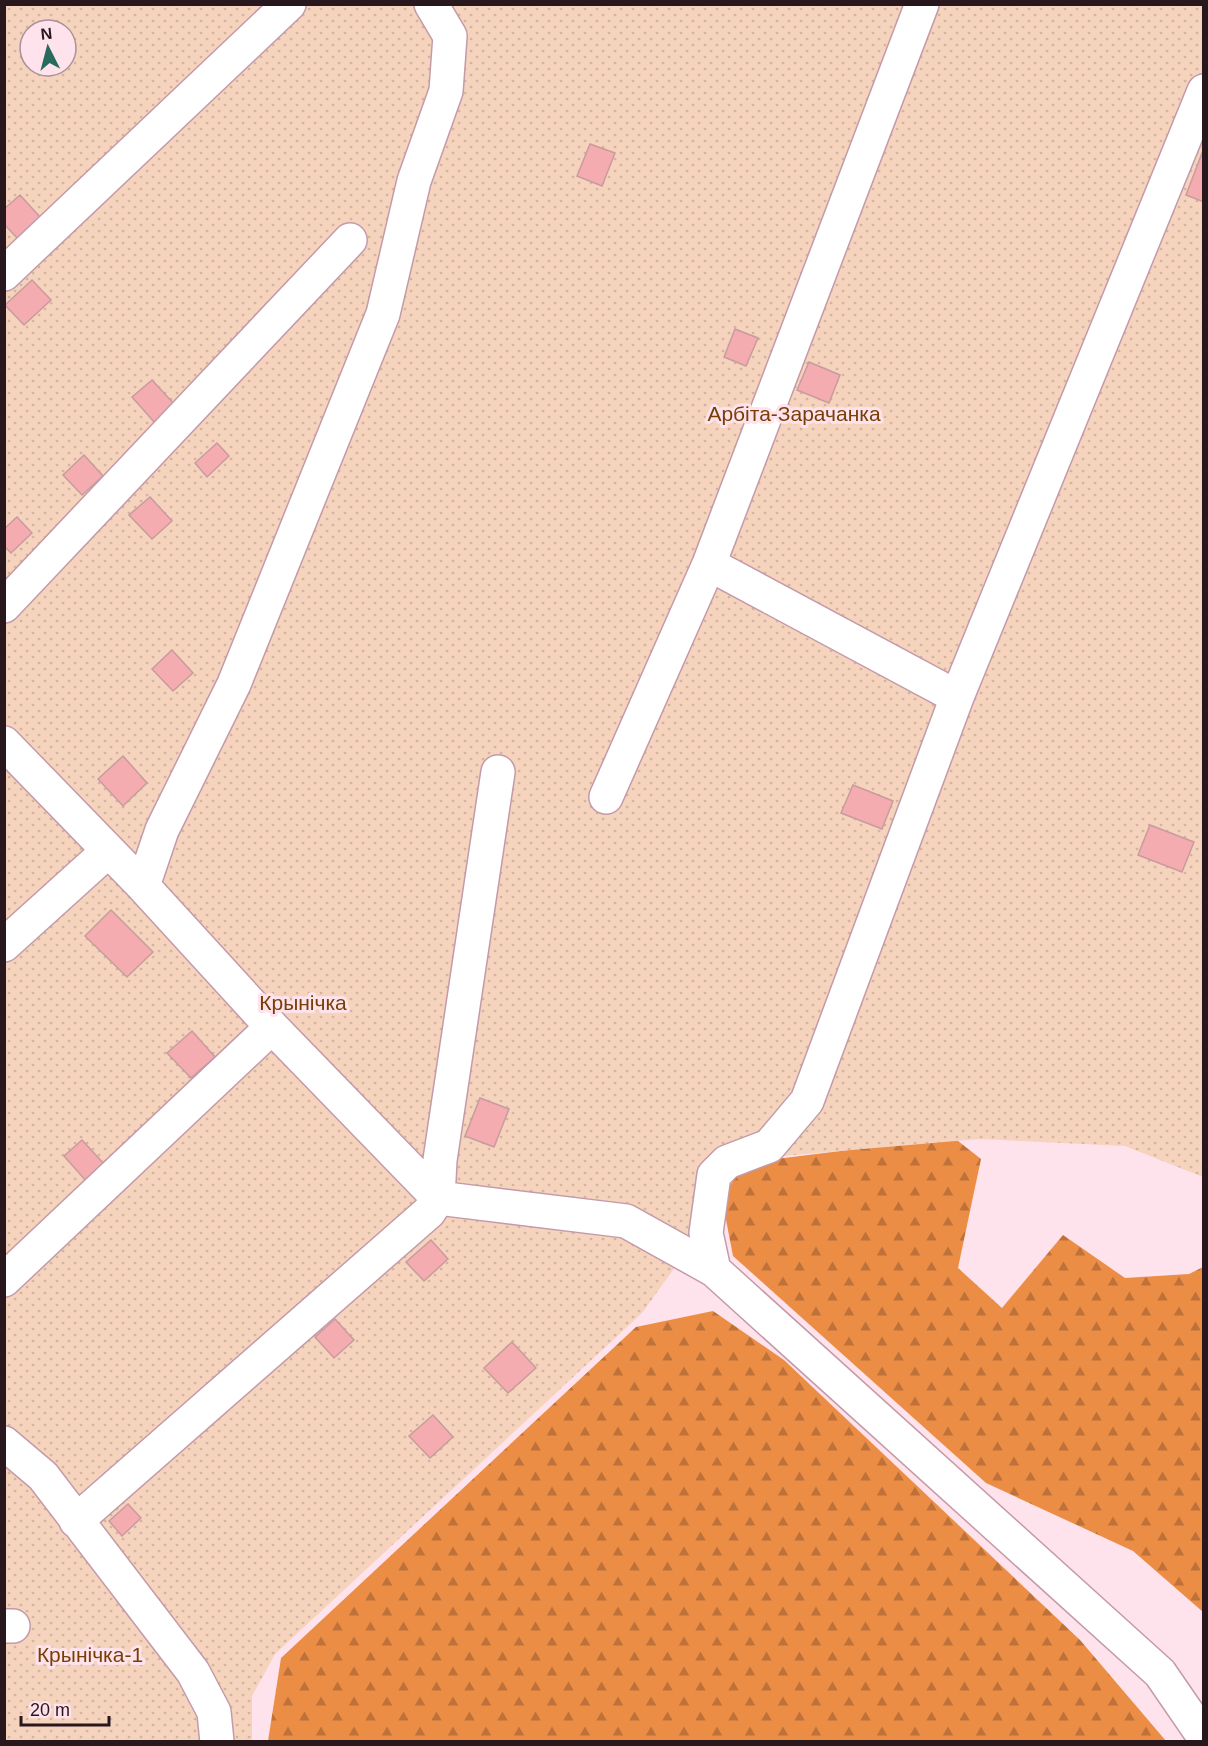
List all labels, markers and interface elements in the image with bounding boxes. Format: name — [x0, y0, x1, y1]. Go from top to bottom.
north arrow — [18, 18, 78, 78]
text: N — [40, 25, 53, 43]
park label: Арбіта-Зарачанка — [707, 402, 881, 425]
park label: Крынічка — [259, 991, 347, 1014]
park label: Крынічка-1 — [37, 1643, 143, 1666]
scale bar — [21, 1689, 110, 1727]
text: 20 m — [30, 1700, 70, 1720]

